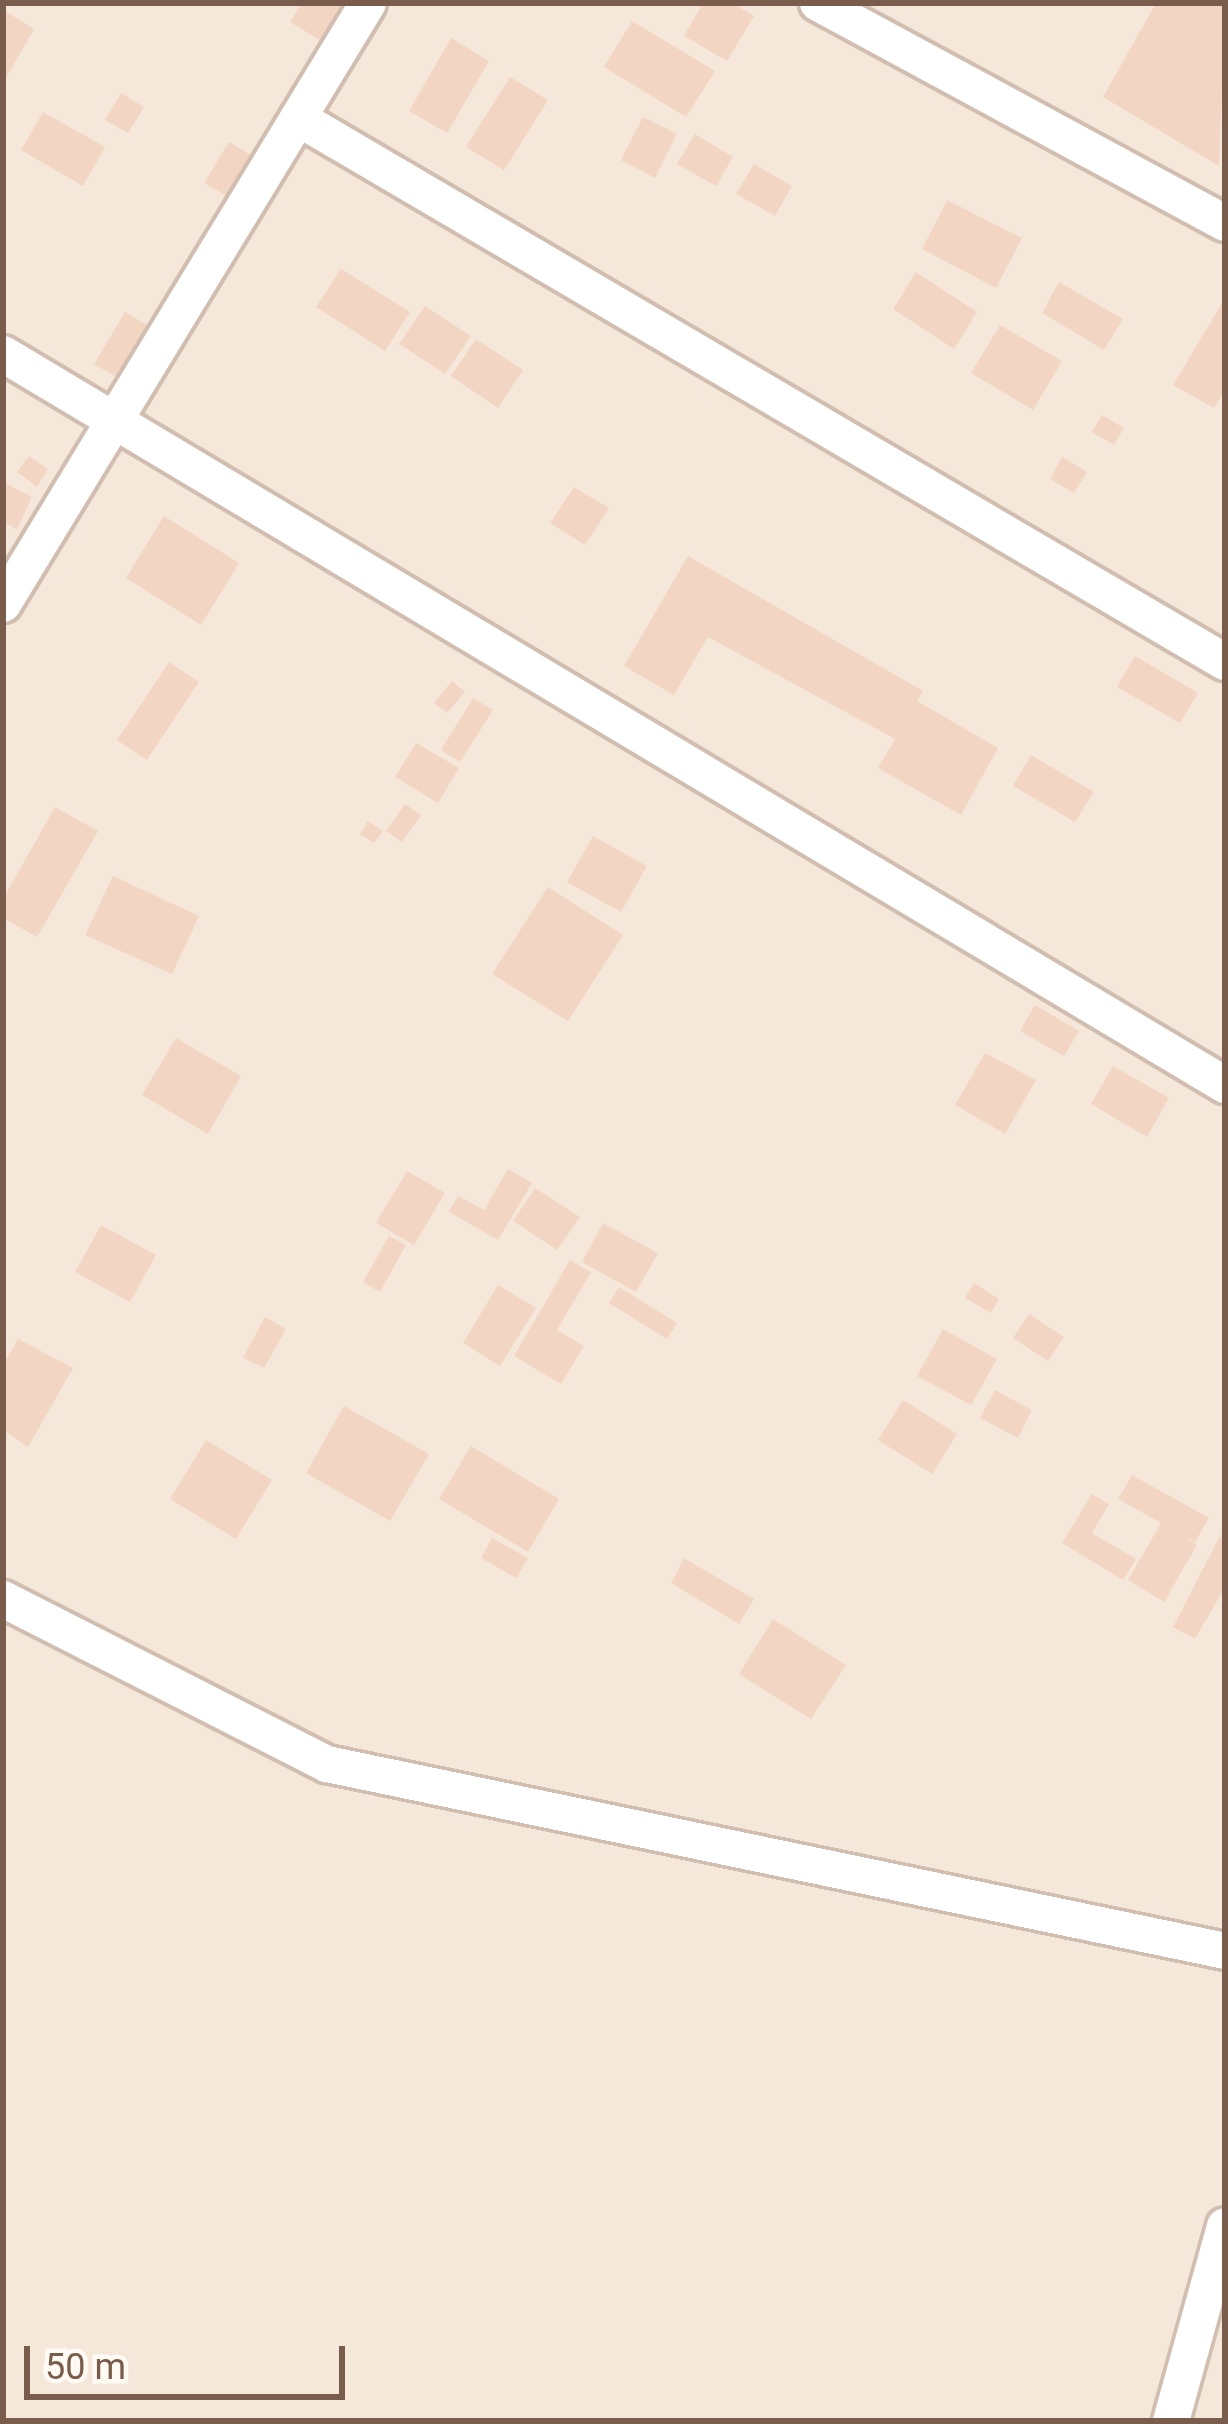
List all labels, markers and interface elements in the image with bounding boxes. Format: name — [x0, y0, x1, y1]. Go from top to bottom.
scale bar — [30, 2322, 351, 2396]
text: 50 m — [45, 2346, 126, 2388]

